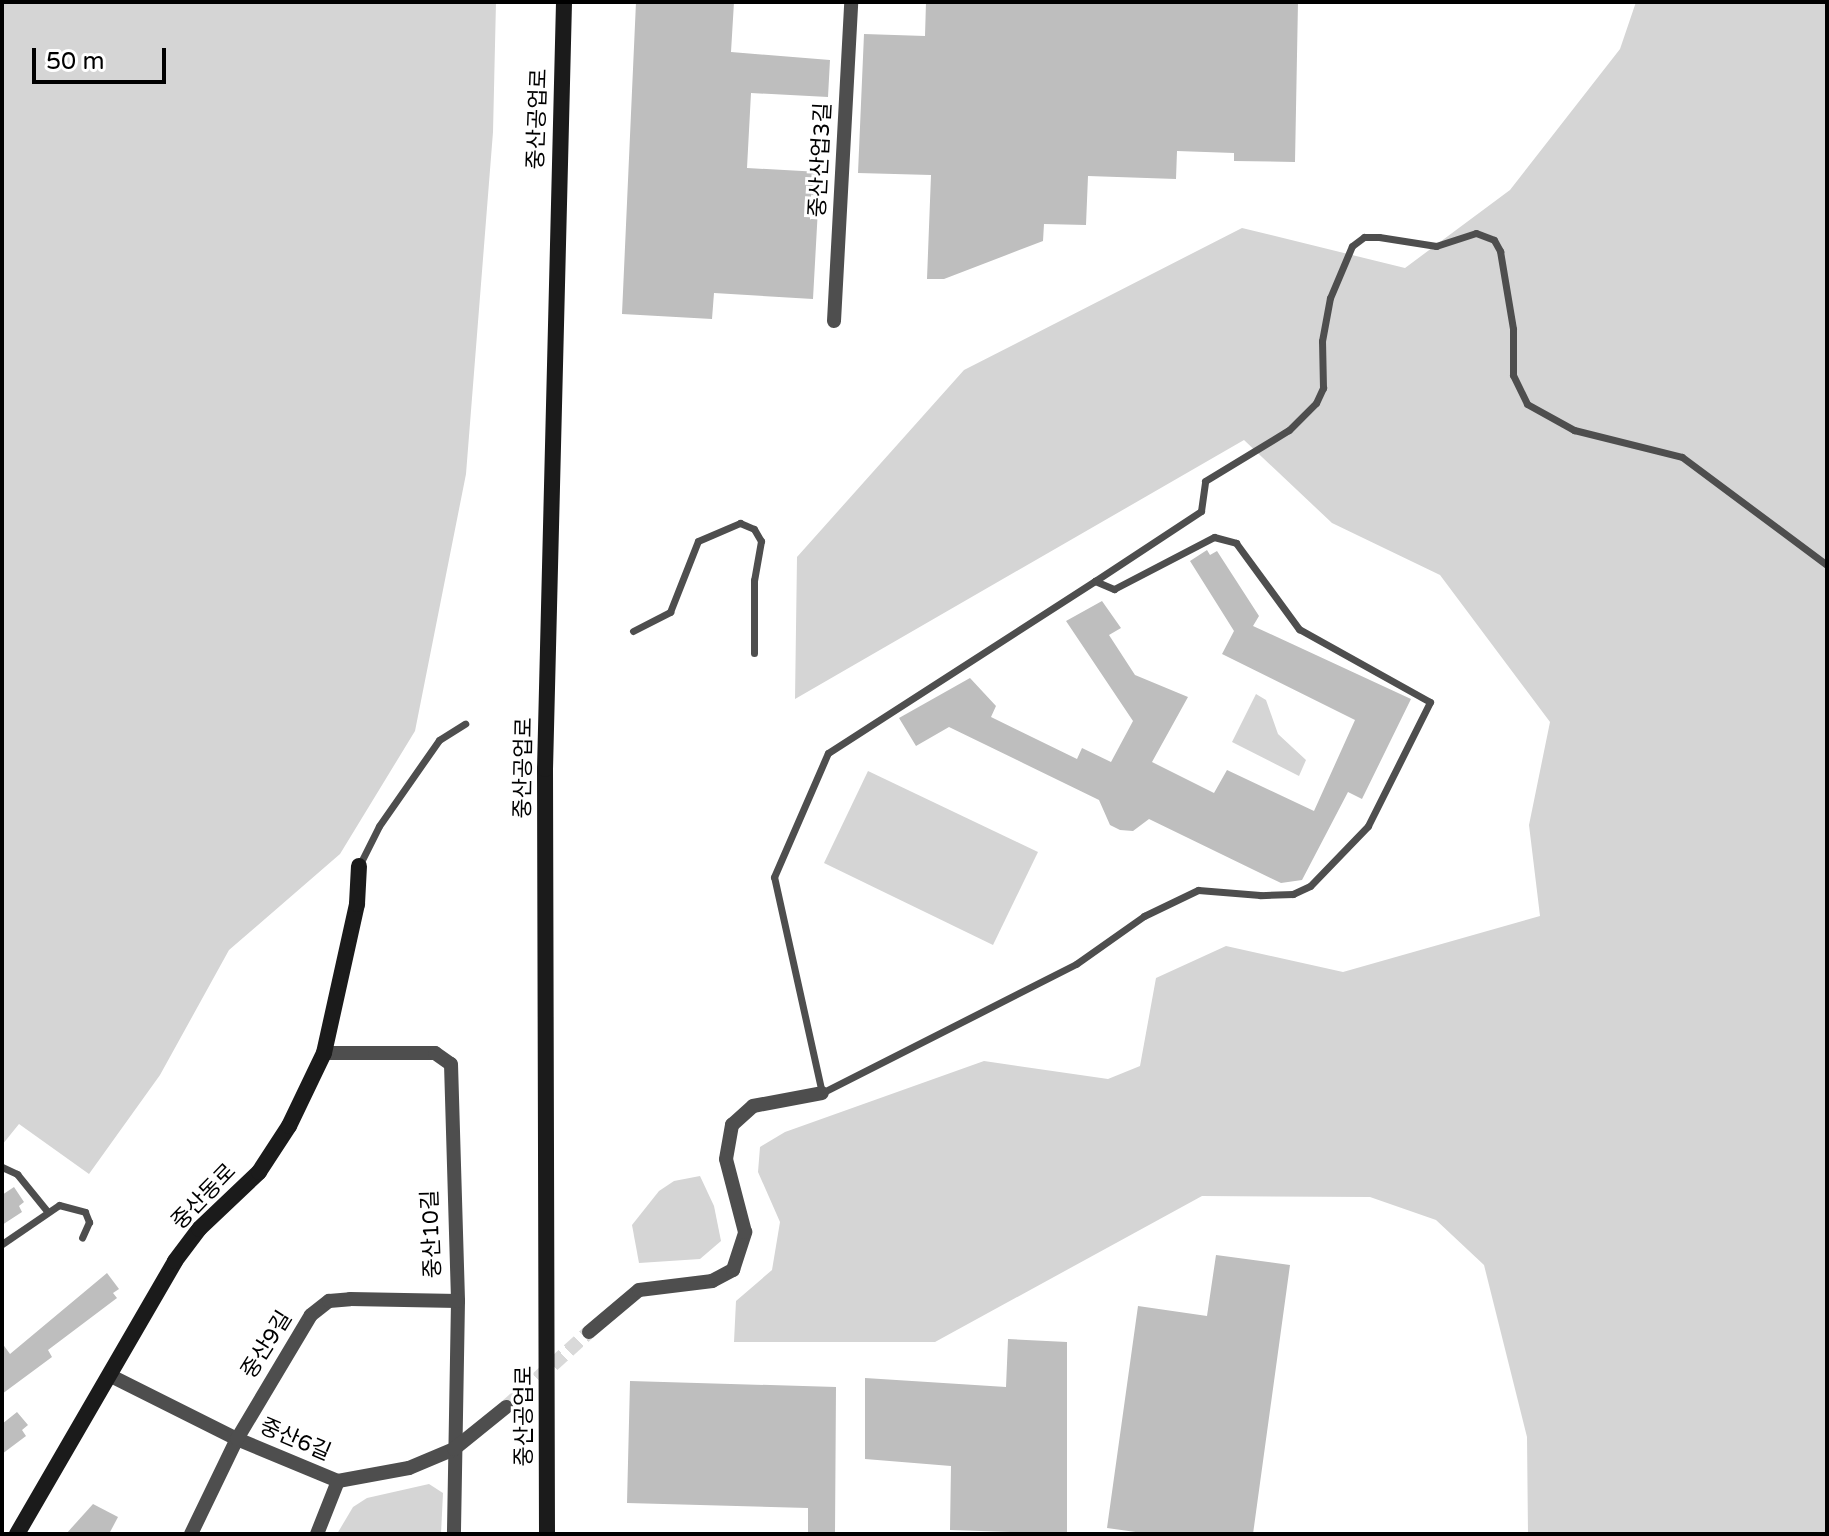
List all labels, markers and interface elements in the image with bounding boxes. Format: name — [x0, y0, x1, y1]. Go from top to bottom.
scale bar — [36, 32, 170, 82]
text: 50 m — [46, 47, 104, 76]
street label: 중산공업로 — [523, 68, 553, 170]
street label: 중산산업3길 — [805, 102, 837, 218]
street label: 중산공업로 — [510, 717, 538, 819]
street label: 중산동로 — [166, 1159, 242, 1235]
street label: 중산10길 — [417, 1189, 447, 1279]
street label: 중산9길 — [236, 1306, 298, 1384]
street label: 중산공업로 — [512, 1365, 538, 1467]
street label: 중산6길 — [256, 1413, 334, 1467]

